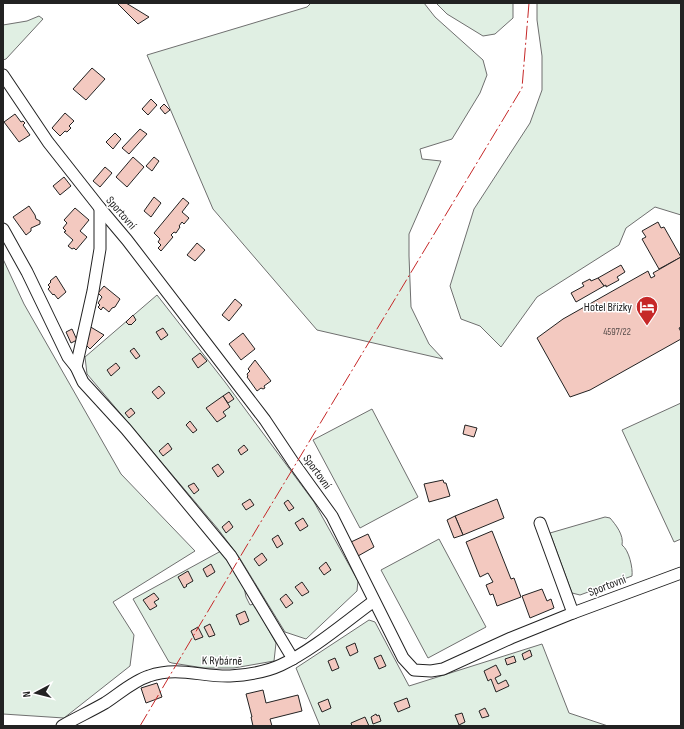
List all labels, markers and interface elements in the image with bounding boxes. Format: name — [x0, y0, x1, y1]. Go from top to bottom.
street label: Sportovní — [103, 193, 140, 233]
hotel icon: Hotel Břízky — [634, 294, 660, 327]
place label: Hotel Břízky — [584, 300, 632, 315]
house number: 4597/22 — [603, 326, 631, 338]
street label: Sportovní — [299, 452, 335, 493]
street label: Sportovní — [586, 572, 629, 600]
street label: K Rybárně — [202, 653, 242, 669]
north arrow — [16, 673, 56, 713]
text: N — [20, 690, 33, 698]

